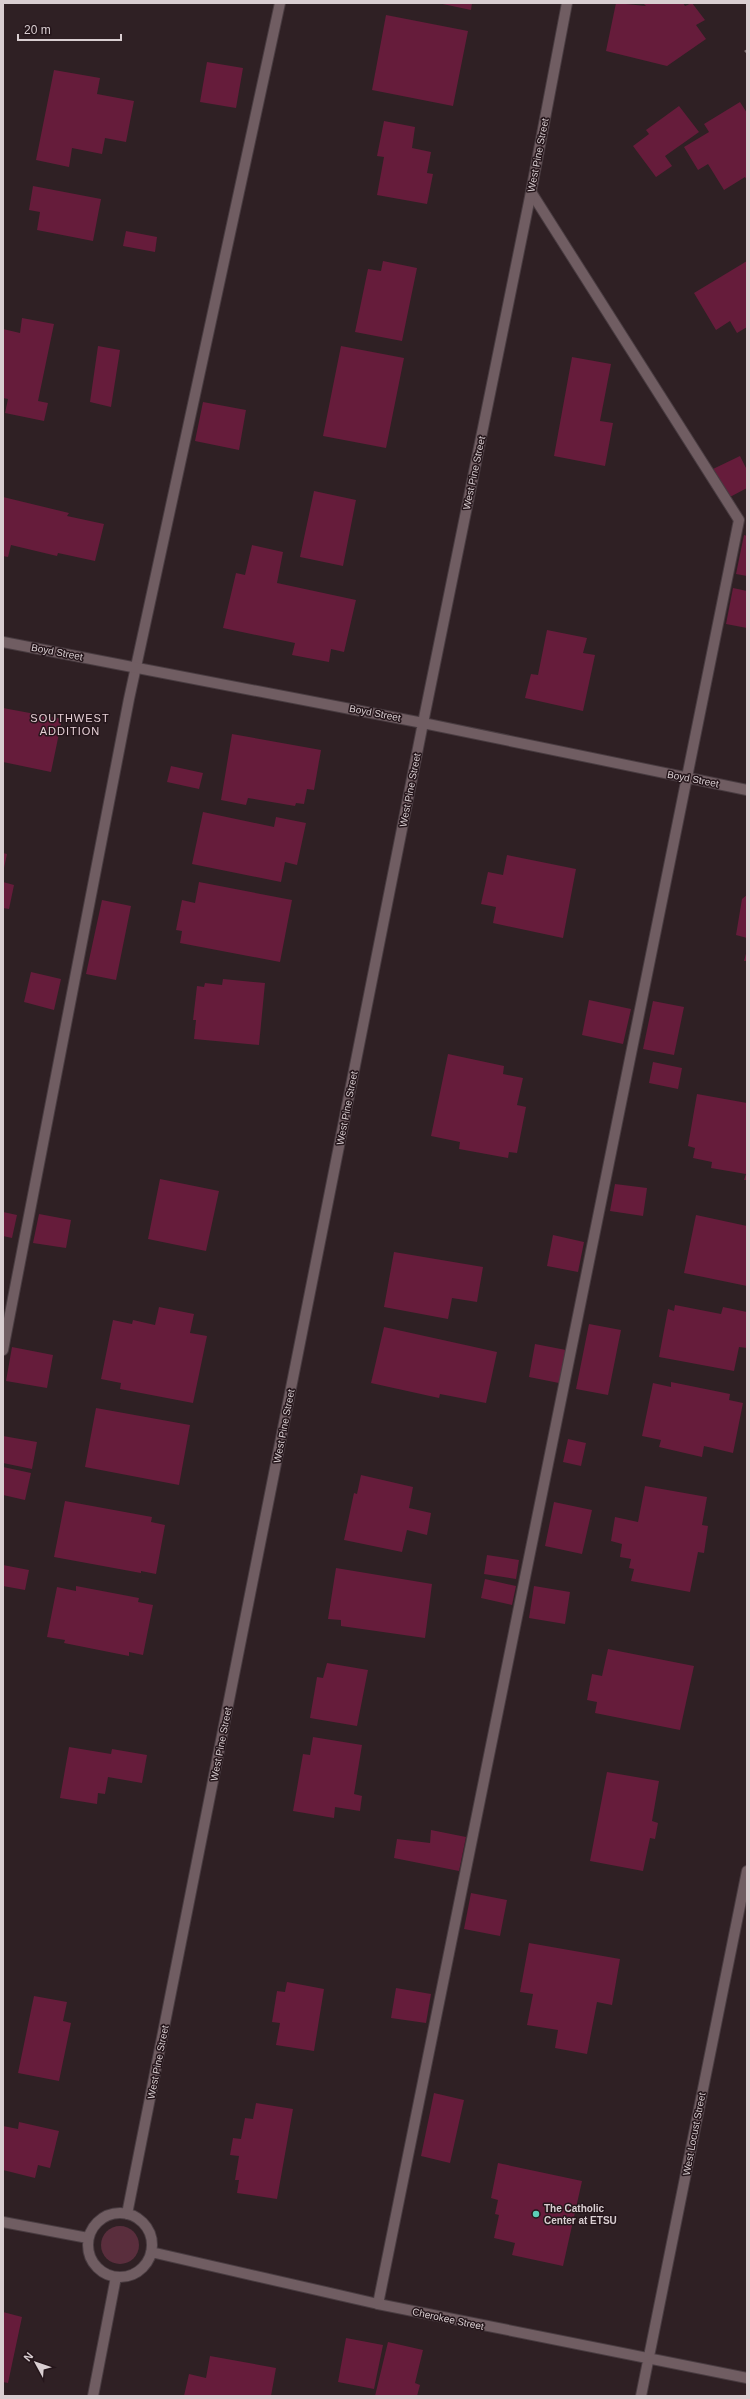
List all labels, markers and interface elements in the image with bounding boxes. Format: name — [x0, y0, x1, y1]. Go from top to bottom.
scale bar — [18, 16, 121, 42]
text: 20 m — [24, 23, 51, 37]
street label: West Pine Street — [525, 117, 551, 193]
street label: West Pine Street — [461, 435, 487, 511]
street label: Boyd Street — [30, 642, 84, 662]
street label: Boyd Street — [348, 703, 402, 723]
district label: SOUTHWEST ADDITION — [30, 712, 110, 737]
street label: West Pine Street — [397, 752, 423, 828]
street label: Boyd Street — [666, 769, 720, 789]
street label: West Pine Street — [334, 1070, 360, 1146]
street label: West Pine Street — [271, 1388, 297, 1464]
street label: West Pine Street — [208, 1706, 234, 1782]
street label: West Pine Street — [145, 2024, 171, 2100]
street label: West Locust Street — [681, 2091, 707, 2176]
place label: The Catholic Center at ETSU — [544, 2203, 617, 2226]
marker: The Catholic Center at ETSU — [531, 2209, 541, 2219]
street label: Cherokee Street — [411, 2306, 485, 2332]
north arrow — [16, 2343, 56, 2383]
text: N — [21, 2350, 36, 2363]

